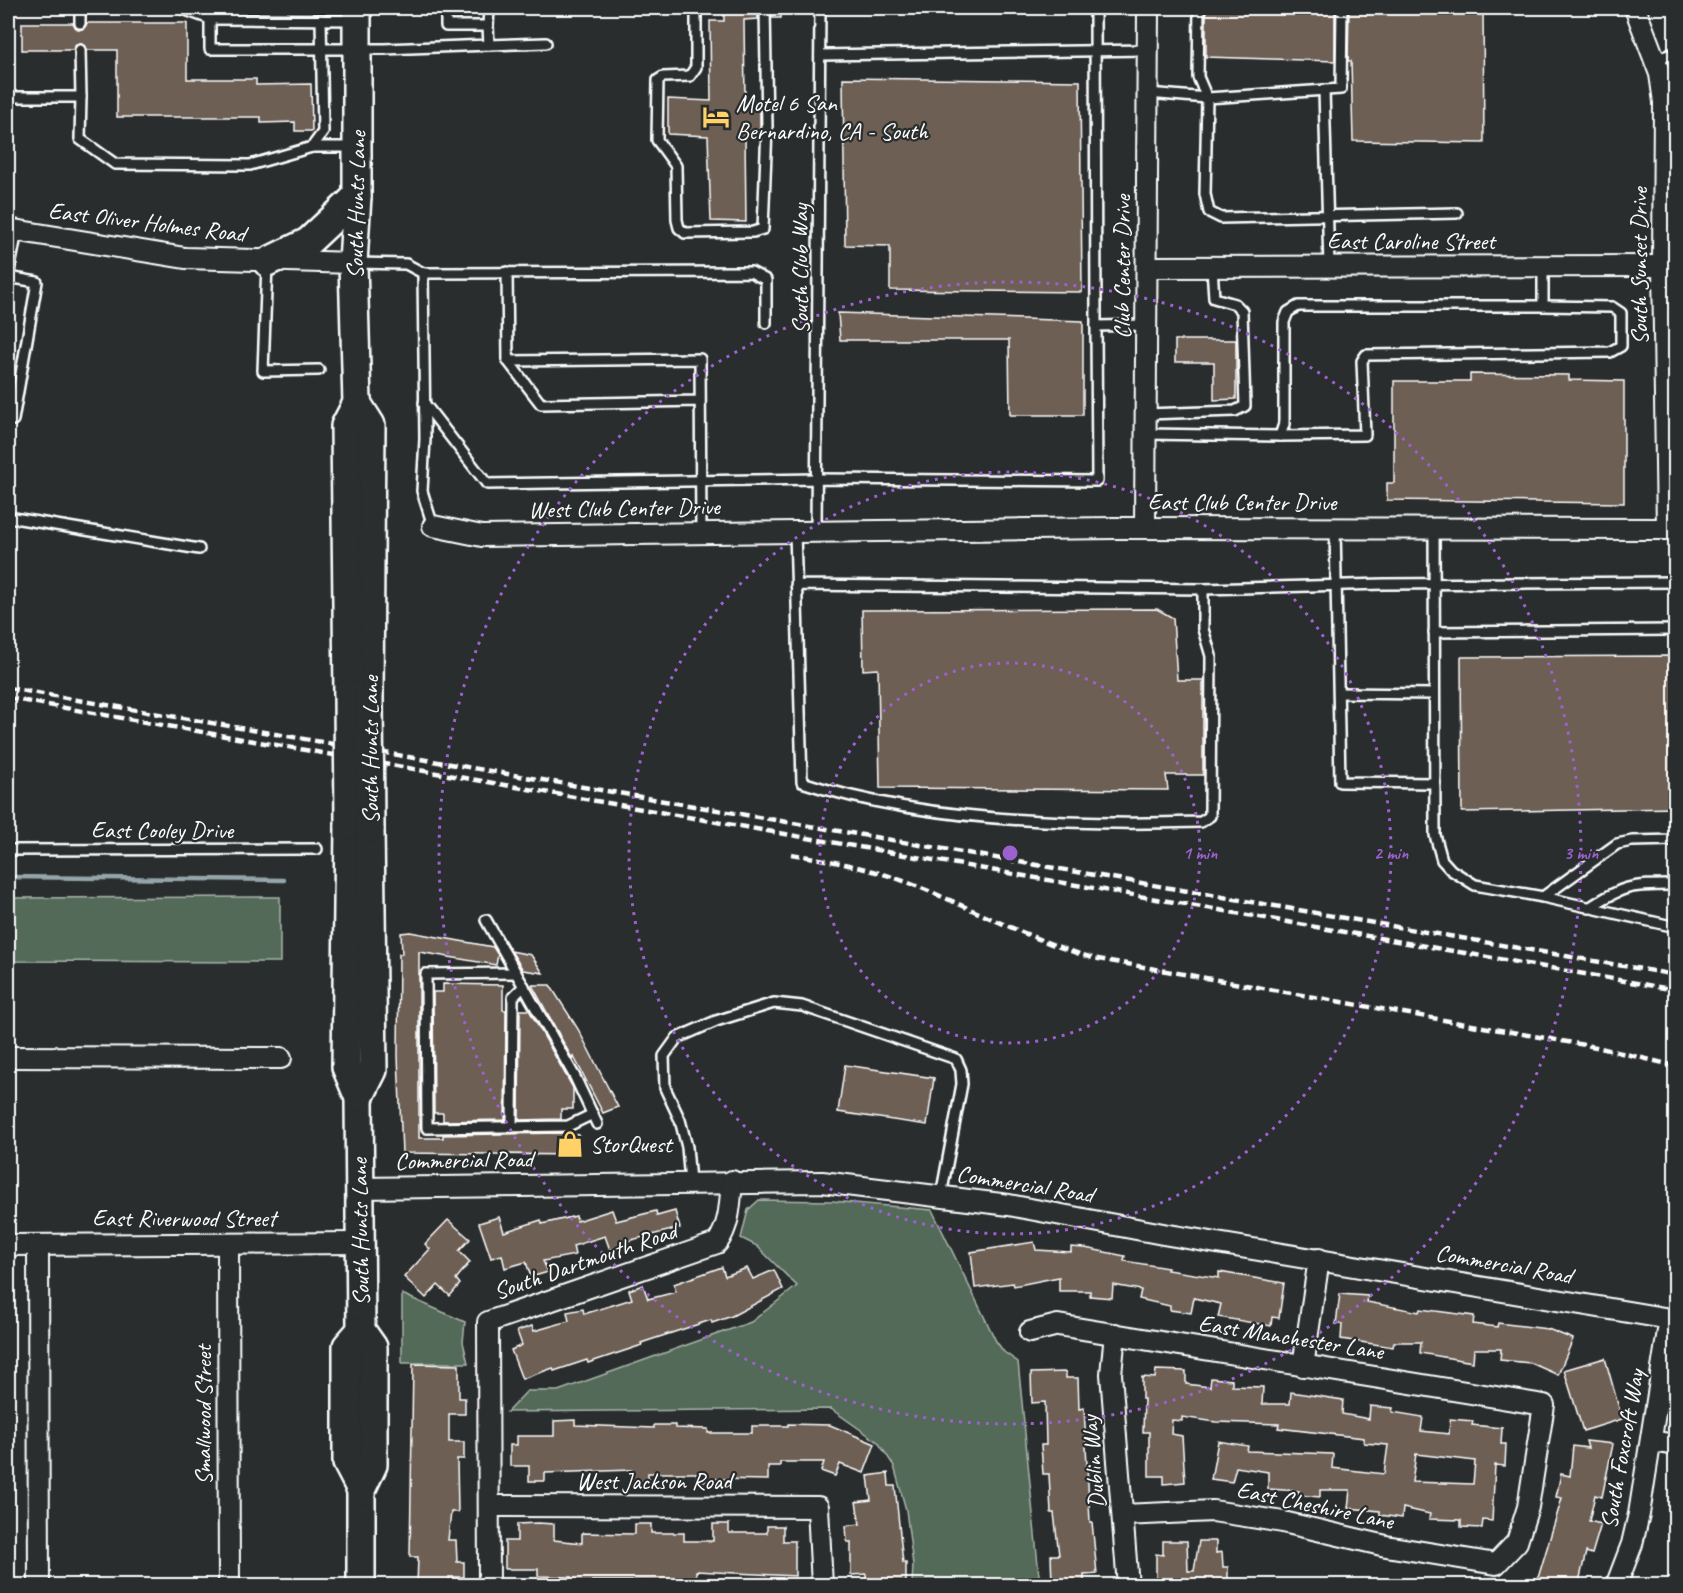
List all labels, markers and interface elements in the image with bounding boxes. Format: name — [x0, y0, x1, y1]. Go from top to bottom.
place label: Motel 6 San Bernardino, CA - South — [736, 88, 929, 146]
hotel icon: Motel 6 San Bernardino, CA - South — [701, 102, 731, 132]
street label: South Hunts Lane — [340, 129, 372, 279]
street label: South Sunset Drive — [1624, 185, 1654, 345]
street label: Club Center Drive — [1107, 193, 1137, 339]
street label: East Oliver Holmes Road — [47, 195, 251, 249]
street label: South Club Way — [785, 202, 815, 334]
street label: East Caroline Street — [1327, 226, 1497, 256]
street label: East Club Center Drive — [1148, 487, 1339, 517]
street label: West Club Center Drive — [528, 491, 722, 525]
street label: South Hunts Lane — [355, 674, 385, 824]
street label: East Cooley Drive — [91, 815, 235, 845]
text: 1 min — [1183, 842, 1218, 864]
text: 2 min — [1374, 842, 1409, 864]
text: 3 min — [1564, 842, 1599, 864]
centre of rings — [1000, 843, 1020, 863]
shop icon: StorQuest — [555, 1129, 585, 1159]
place label: StorQuest — [590, 1129, 674, 1159]
street label: Commercial Road — [395, 1144, 537, 1176]
street label: South Hunts Lane — [344, 1156, 376, 1306]
street label: Commercial Road — [954, 1158, 1099, 1210]
street label: East Riverwood Street — [92, 1203, 279, 1233]
street label: South Dartmouth Road — [489, 1214, 684, 1306]
street label: Commercial Road — [1433, 1237, 1578, 1291]
street label: East Manchester Lane — [1196, 1308, 1388, 1367]
street label: Smallwood Street — [188, 1343, 218, 1485]
street label: South Foxcroft Way — [1593, 1365, 1651, 1531]
street label: Dublin Way — [1074, 1412, 1112, 1510]
street label: West Jackson Road — [576, 1466, 735, 1496]
street label: East Cheshire Lane — [1234, 1474, 1398, 1537]

